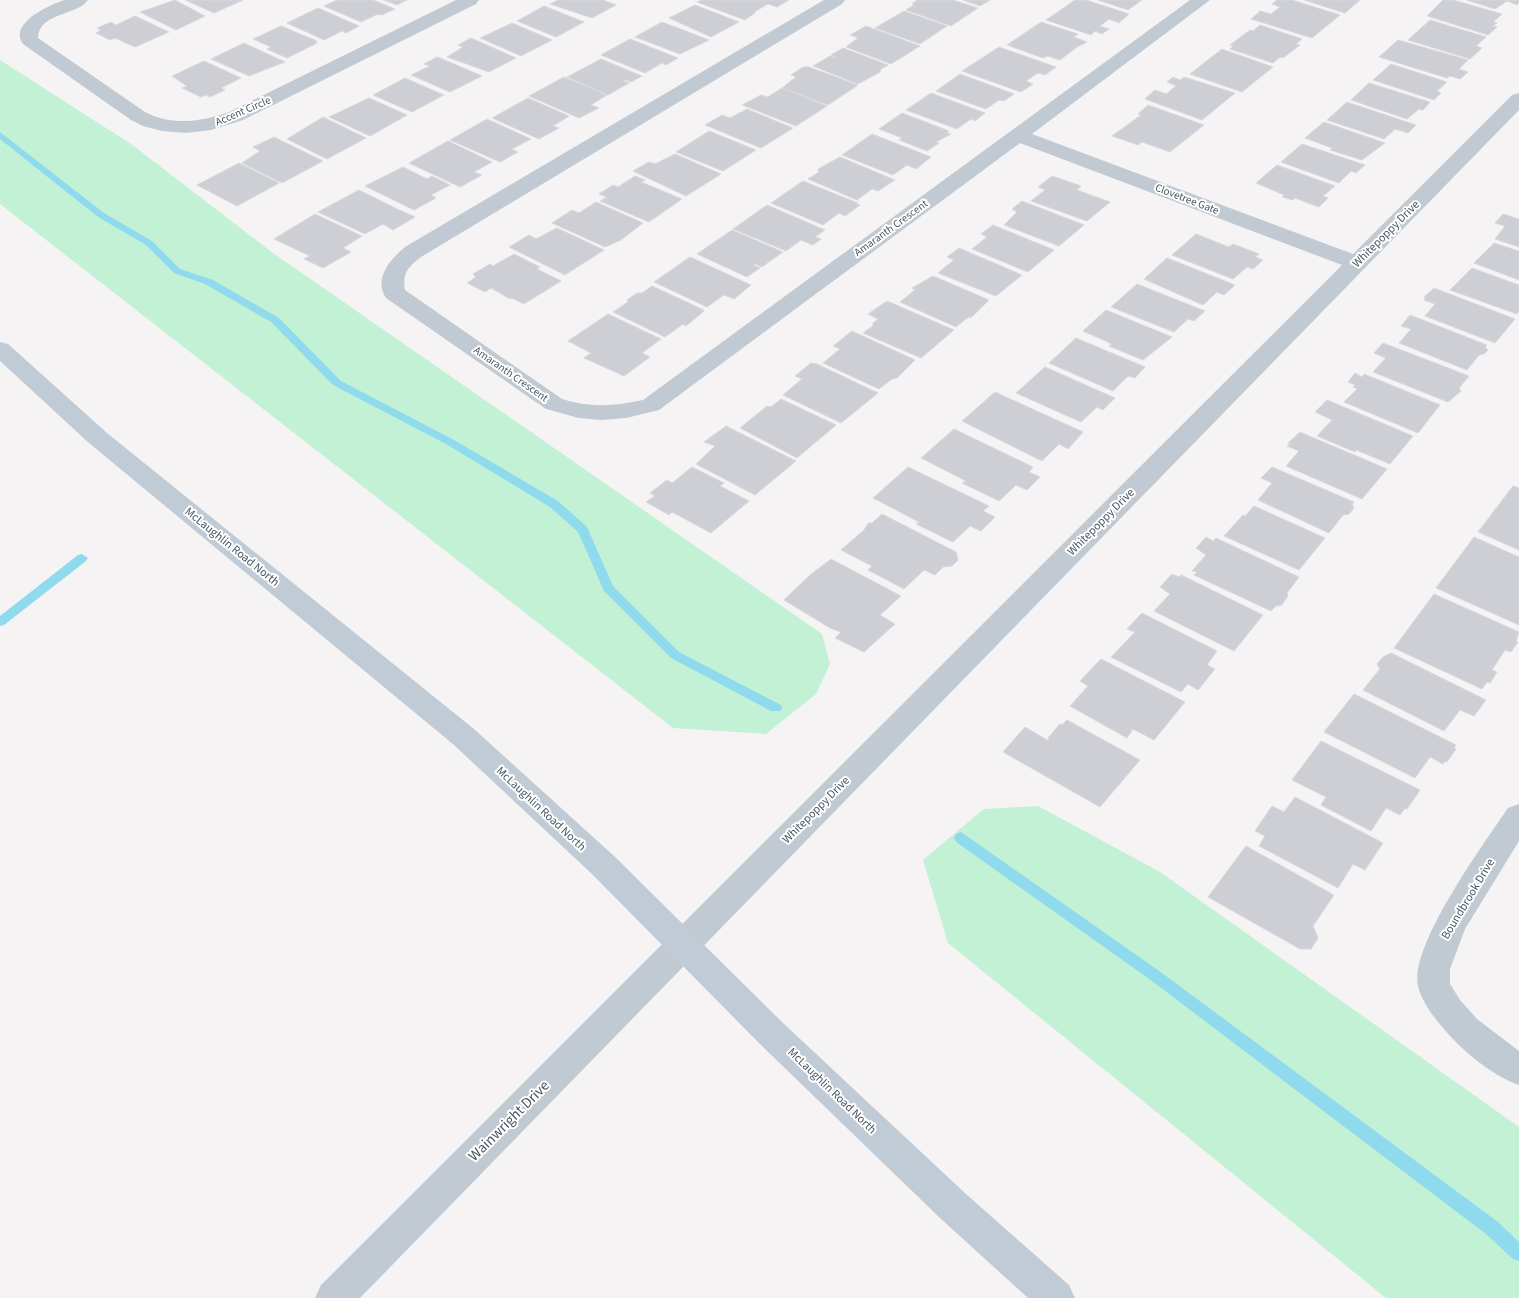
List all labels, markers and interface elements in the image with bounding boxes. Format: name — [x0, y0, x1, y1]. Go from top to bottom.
street label: Accent Circle — [213, 92, 274, 129]
street label: Clovetree Gate — [1153, 180, 1222, 218]
street label: Amaranth Crescent — [851, 196, 931, 260]
street label: Whitepoppy Drive — [1348, 196, 1424, 272]
street label: Amaranth Crescent — [471, 343, 551, 405]
street label: Whitepoppy Drive — [1063, 484, 1139, 560]
street label: McLaughlin Road North — [181, 503, 283, 591]
street label: McLaughlin Road North — [492, 763, 590, 855]
street label: Whitepoppy Drive — [778, 772, 854, 848]
street label: Boundbrook Drive — [1437, 855, 1499, 943]
street label: McLaughlin Road North — [784, 1044, 880, 1138]
street label: Wainwright Drive — [464, 1076, 554, 1166]

